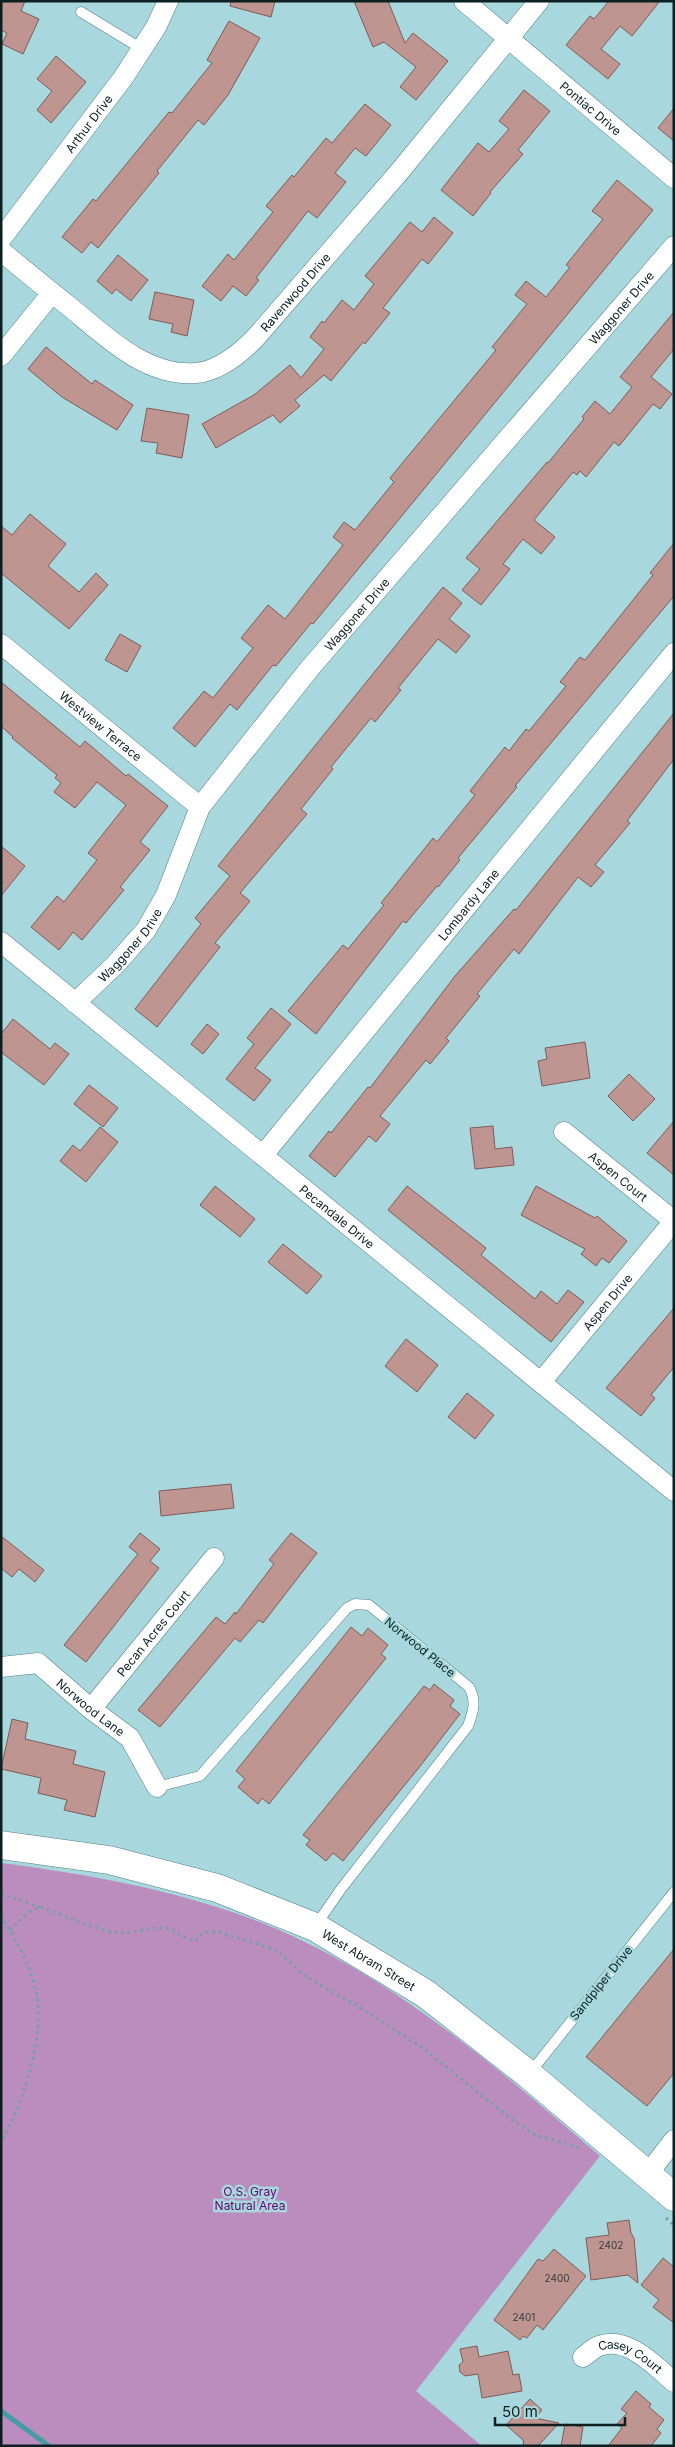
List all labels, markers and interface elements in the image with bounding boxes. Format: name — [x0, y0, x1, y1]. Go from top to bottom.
street label: Pontiac Drive — [557, 78, 625, 138]
street label: Arthur Drive — [62, 91, 115, 155]
street label: Ravenwood Drive — [257, 250, 333, 334]
street label: Waggoner Drive — [585, 268, 657, 347]
street label: Waggoner Drive — [321, 574, 392, 654]
street label: Westview Terrace — [57, 688, 145, 764]
street label: Lombardy Lane — [434, 865, 502, 943]
street label: Waggoner Drive — [95, 906, 164, 985]
street label: Aspen Court — [586, 1148, 651, 1204]
street label: Pecandale Drive — [297, 1181, 378, 1251]
street label: Aspen Drive — [579, 1270, 635, 1333]
street label: Pecan Acres Court — [113, 1587, 192, 1679]
street label: Norwood Place — [382, 1614, 458, 1680]
street label: Norwood Lane — [54, 1675, 128, 1739]
street label: West Abram Street — [319, 1926, 418, 1994]
street label: Sandpiper Drive — [566, 1943, 636, 2023]
park label: O.S. Gray Natural Area — [215, 2184, 285, 2213]
house number: 2402 — [599, 2239, 623, 2251]
house number: 2400 — [544, 2272, 570, 2284]
house number: 2401 — [513, 2311, 535, 2323]
street label: Casey Court — [596, 2336, 666, 2376]
scale bar — [495, 2394, 625, 2426]
text: 50 m — [502, 2402, 538, 2421]

